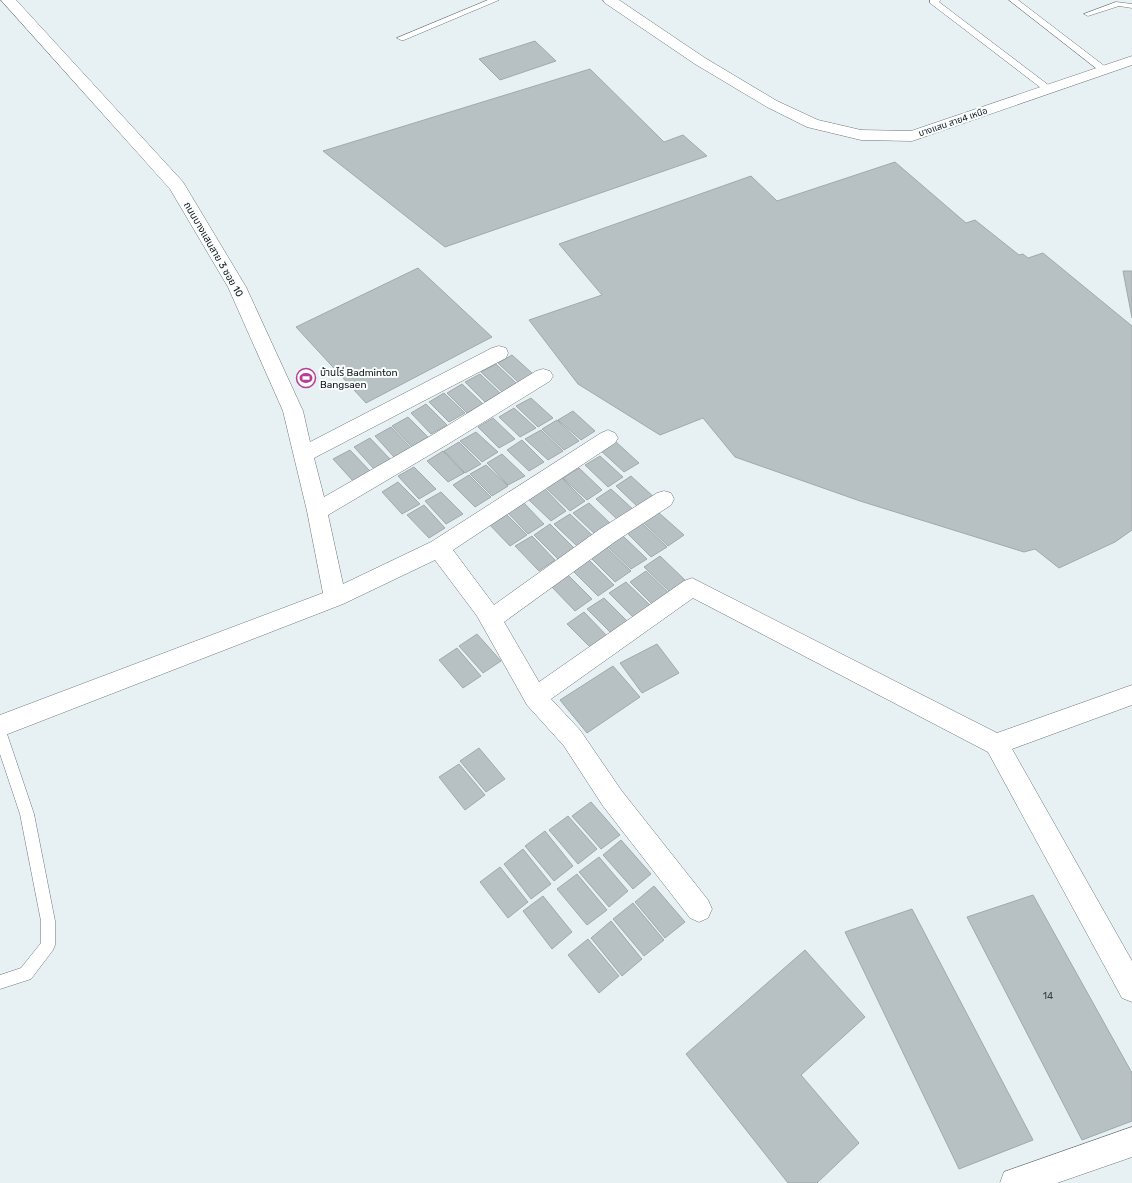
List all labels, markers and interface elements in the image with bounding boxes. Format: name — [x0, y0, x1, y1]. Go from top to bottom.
street label: บางแสน สาย4 เหนือ — [917, 105, 989, 139]
street label: ถนนบางแสนสาย 3 ซอย 10 — [181, 200, 245, 299]
place label: บ้านไร่ Badminton Bangsaen — [320, 366, 398, 391]
sports icon: บ้านไร่ Badminton Bangsaen — [295, 367, 317, 389]
house number: 14 — [1043, 990, 1053, 1002]

